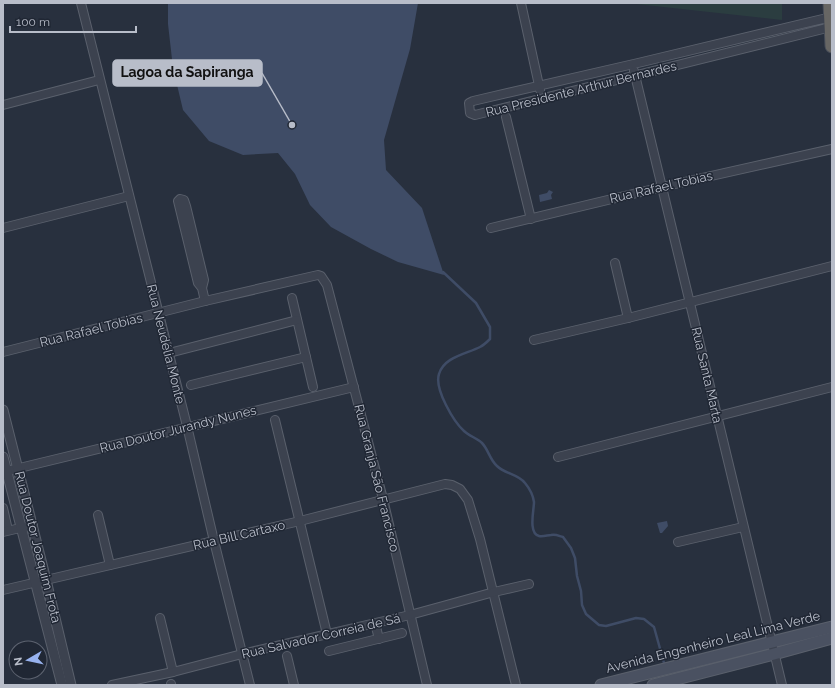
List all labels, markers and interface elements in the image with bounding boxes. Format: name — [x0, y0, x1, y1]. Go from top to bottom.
scale bar — [10, 8, 136, 34]
text: 100 m — [16, 15, 50, 29]
street label: Rua Presidente Arthur Bernardes — [484, 58, 678, 120]
callout: Lagoa da Sapiranga — [113, 60, 262, 86]
text: Lagoa da Sapiranga — [120, 64, 254, 80]
street label: Rua Rafael Tobias — [608, 168, 714, 206]
street label: Rua Neudélia Monte — [144, 283, 188, 406]
street label: Rua Rafael Tobias — [38, 310, 144, 350]
street label: Rua Santa Marta — [689, 325, 725, 425]
street label: Rua Doutor Jurandy Nunes — [98, 402, 258, 456]
street label: Rua Granja São Francisco — [351, 403, 403, 554]
street label: Rua Doutor Joaquim Frota — [12, 470, 64, 624]
street label: Rua Bill Cartaxo — [192, 517, 287, 553]
street label: Avenida Engenheiro Leal Lima Verde — [604, 608, 822, 676]
street label: Rua Salvador Correia de Sá — [240, 610, 402, 662]
north arrow — [8, 640, 48, 680]
text: N — [12, 656, 26, 667]

